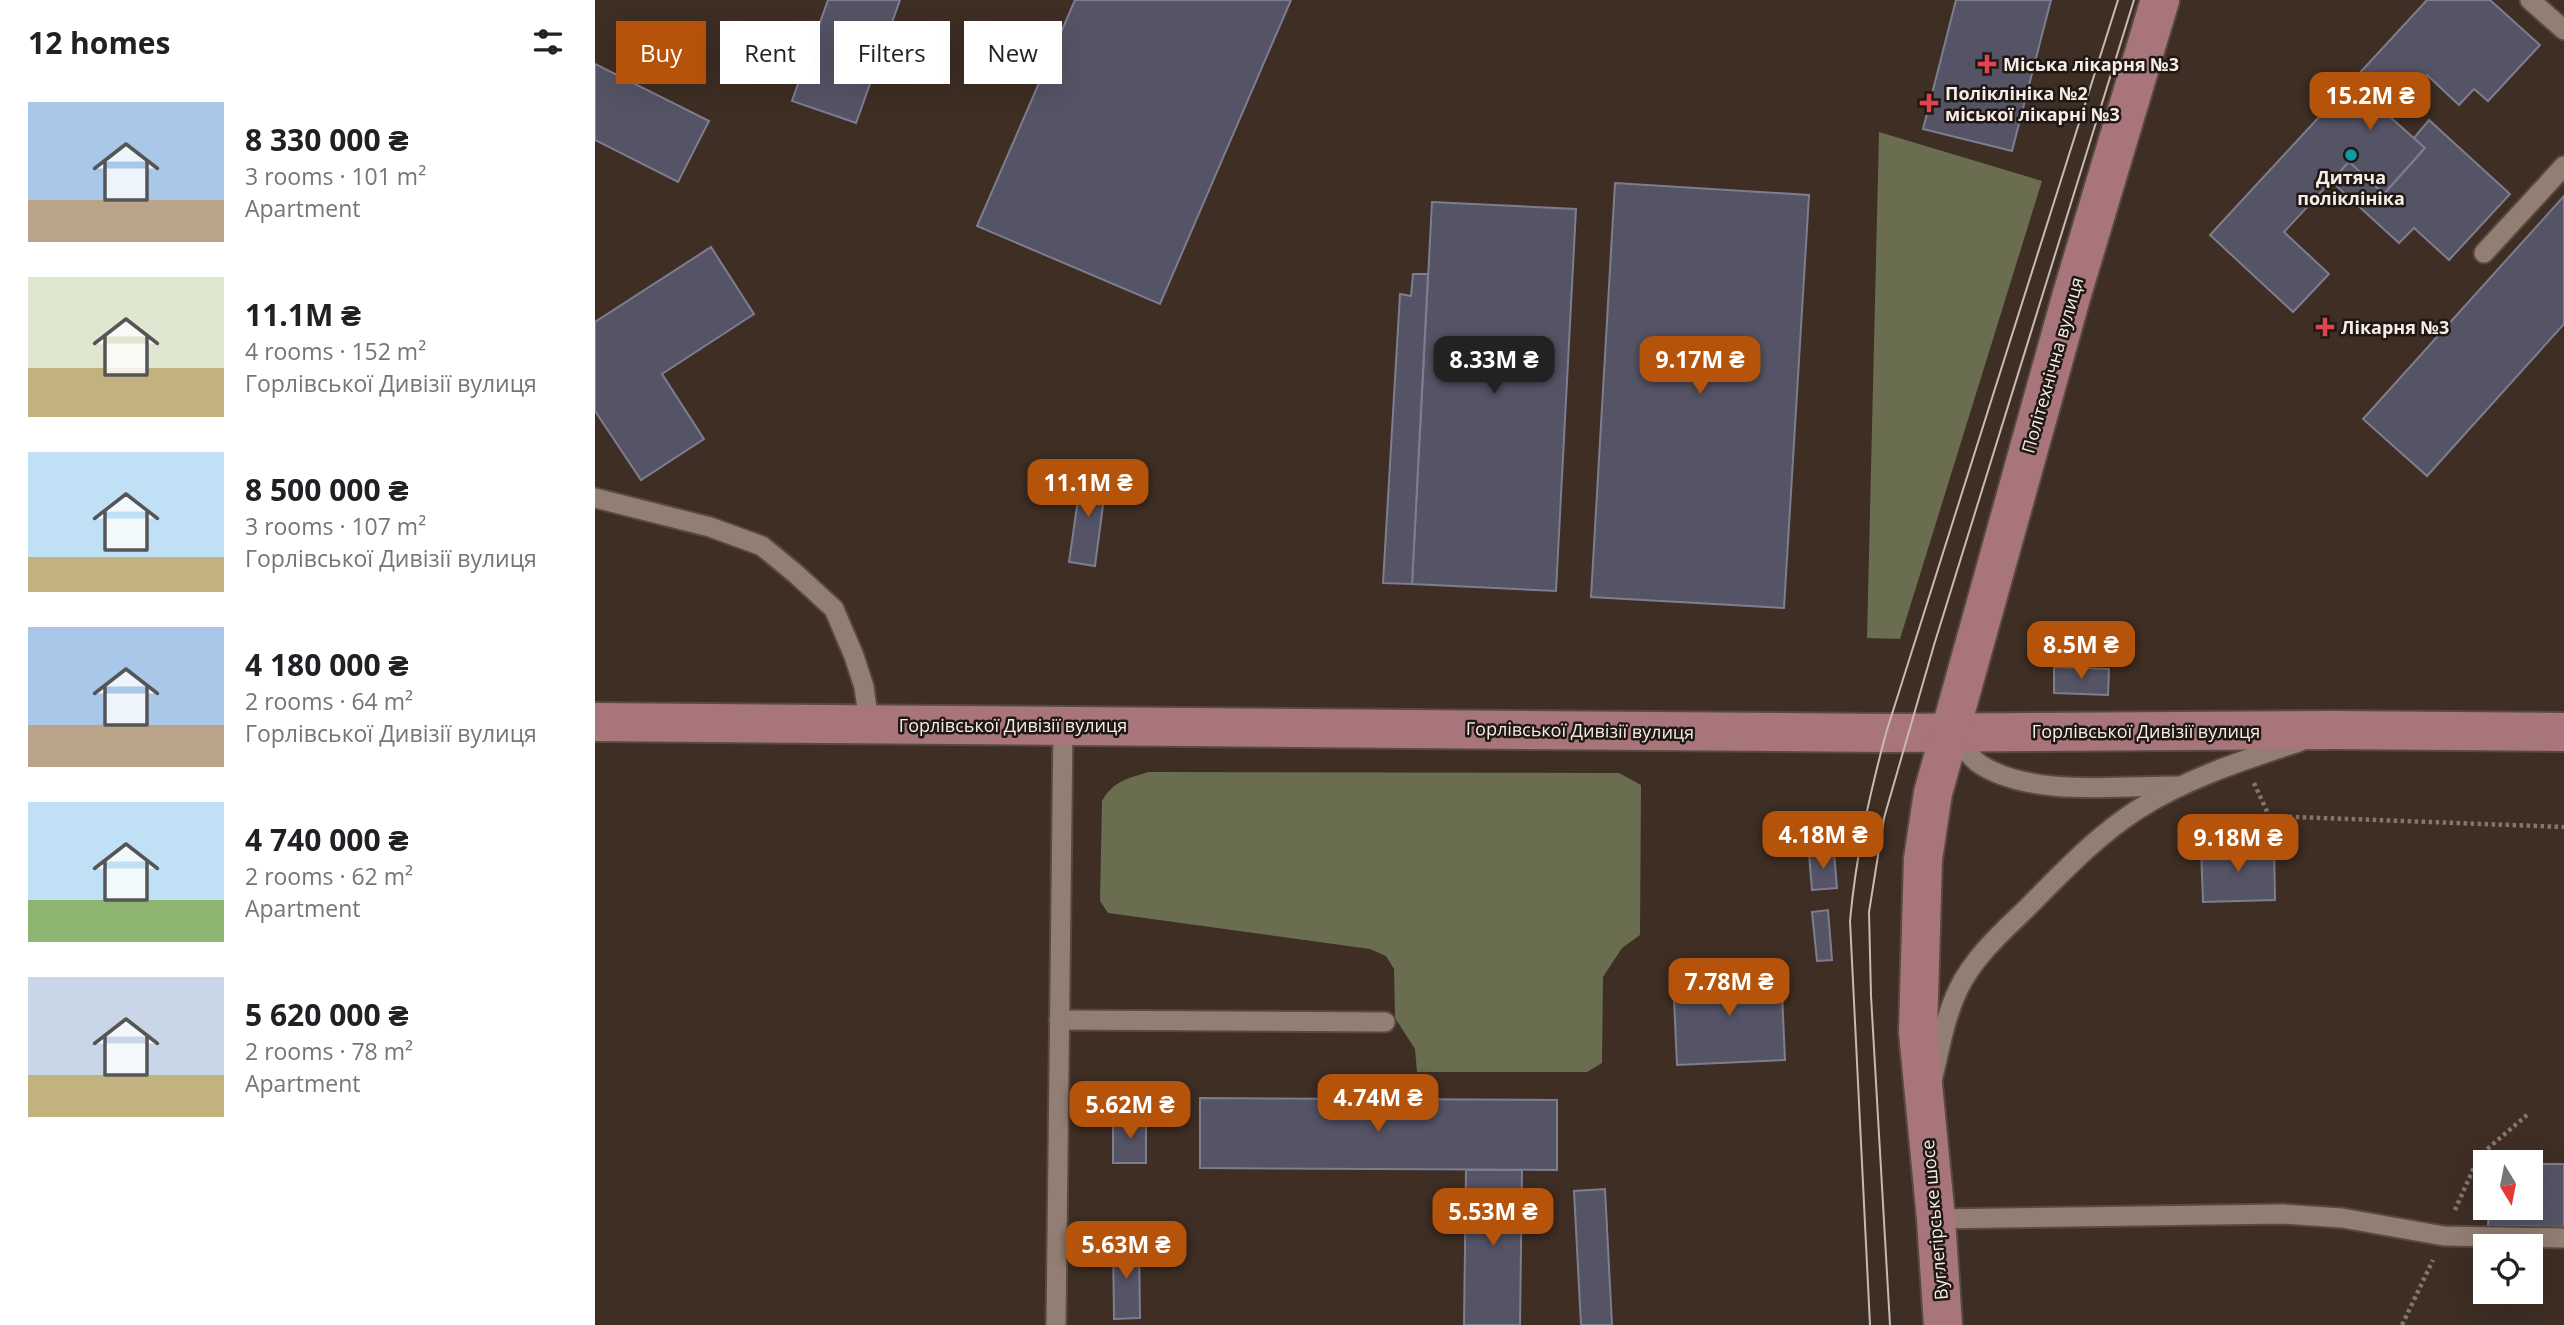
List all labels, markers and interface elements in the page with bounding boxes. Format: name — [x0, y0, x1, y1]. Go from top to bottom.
chip: Buy — [616, 21, 706, 84]
chip: Rent — [720, 21, 820, 84]
chip: Filters — [834, 21, 950, 84]
chip: New — [964, 21, 1062, 84]
text: 12 homes — [28, 22, 171, 63]
icon: filters — [529, 23, 567, 61]
place label: Міська лікарня №3 — [2003, 52, 2179, 76]
marker: Міська лікарня №3 — [1977, 54, 1997, 74]
pin: 15.2M ₴ — [2305, 72, 2435, 132]
text: 15.2M ₴ — [2325, 79, 2415, 111]
place label: Поліклініка №2 міської лікарні №3 — [1945, 81, 2120, 126]
marker: Поліклініка №2 міської лікарні №3 — [1919, 93, 1939, 113]
text: 8 330 000 ₴ — [245, 119, 408, 160]
icon: home — [84, 130, 168, 214]
marker: Дитяча поліклініка — [2343, 147, 2359, 163]
text: 3 rooms · 101 m² — [245, 160, 426, 192]
place label: Дитяча поліклініка — [2297, 165, 2405, 210]
text: Apartment — [245, 192, 361, 224]
street label: Політехнічна вулиця — [2015, 274, 2089, 456]
text: 11.1M ₴ — [245, 294, 361, 335]
icon: home — [84, 305, 168, 389]
place label: Лікарня №3 — [2341, 315, 2449, 339]
marker: Лікарня №3 — [2315, 317, 2335, 337]
text: 4 rooms · 152 m² — [245, 335, 426, 367]
pin: 8.33M ₴ — [1429, 336, 1559, 396]
pin: 9.17M ₴ — [1635, 336, 1765, 396]
text: 8.33M ₴ — [1449, 343, 1539, 375]
text: 9.17M ₴ — [1655, 343, 1745, 375]
text: Горлівської Дивізії вулиця — [245, 367, 537, 399]
pin: 11.1M ₴ — [1023, 460, 1153, 519]
text: 11.1M ₴ — [1043, 466, 1133, 498]
text: 8 500 000 ₴ — [245, 469, 408, 510]
icon: home — [84, 480, 168, 564]
text: 3 rooms · 107 m² — [245, 510, 426, 542]
text: Горлівської Дивізії вулиця — [245, 542, 537, 574]
pin: 8.5M ₴ — [2024, 622, 2138, 681]
text: 8.5M ₴ — [2043, 628, 2119, 660]
text: 4 180 000 ₴ — [245, 644, 408, 685]
icon: home — [84, 655, 168, 739]
text: 2 rooms · 64 m² — [245, 685, 413, 717]
street label: Горлівської Дивізії вулиця — [899, 713, 1127, 737]
street label: Горлівської Дивізії вулиця — [1466, 716, 1694, 744]
text: Горлівської Дивізії вулиця — [245, 717, 537, 749]
street label: Горлівської Дивізії вулиця — [2032, 719, 2260, 743]
pin: 4.18M ₴ — [1758, 812, 1888, 871]
pin: 9.18M ₴ — [2173, 814, 2303, 874]
text: 4.18M ₴ — [1778, 818, 1868, 850]
text: 4 740 000 ₴ — [245, 819, 408, 860]
text: 9.18M ₴ — [2193, 821, 2283, 853]
icon: home — [84, 830, 168, 914]
text: 2 rooms · 62 m² — [245, 860, 413, 892]
text: Apartment — [245, 892, 361, 924]
pin: 7.78M ₴ — [1664, 958, 1794, 1018]
text: 7.78M ₴ — [1684, 965, 1774, 997]
text: 5 620 000 ₴ — [245, 994, 408, 1035]
icon: home — [84, 1005, 168, 1089]
text: 2 rooms · 78 m² — [245, 1035, 413, 1067]
text: Apartment — [245, 1067, 361, 1099]
pin: 4.74M ₴ — [1313, 1074, 1443, 1134]
text: 4.74M ₴ — [1333, 1081, 1423, 1113]
pin: 5.62M ₴ — [1065, 1082, 1195, 1141]
text: 5.62M ₴ — [1085, 1088, 1175, 1120]
street label: Вуглегірське шосе — [1915, 1139, 1953, 1301]
north arrow — [2473, 1150, 2543, 1220]
map controls — [2473, 1150, 2543, 1304]
pin: 5.53M ₴ — [1428, 1188, 1558, 1248]
text: 5.53M ₴ — [1448, 1195, 1538, 1227]
pin: 5.63M ₴ — [1061, 1222, 1191, 1281]
text: 5.63M ₴ — [1081, 1228, 1171, 1260]
button: locate — [2473, 1234, 2543, 1304]

